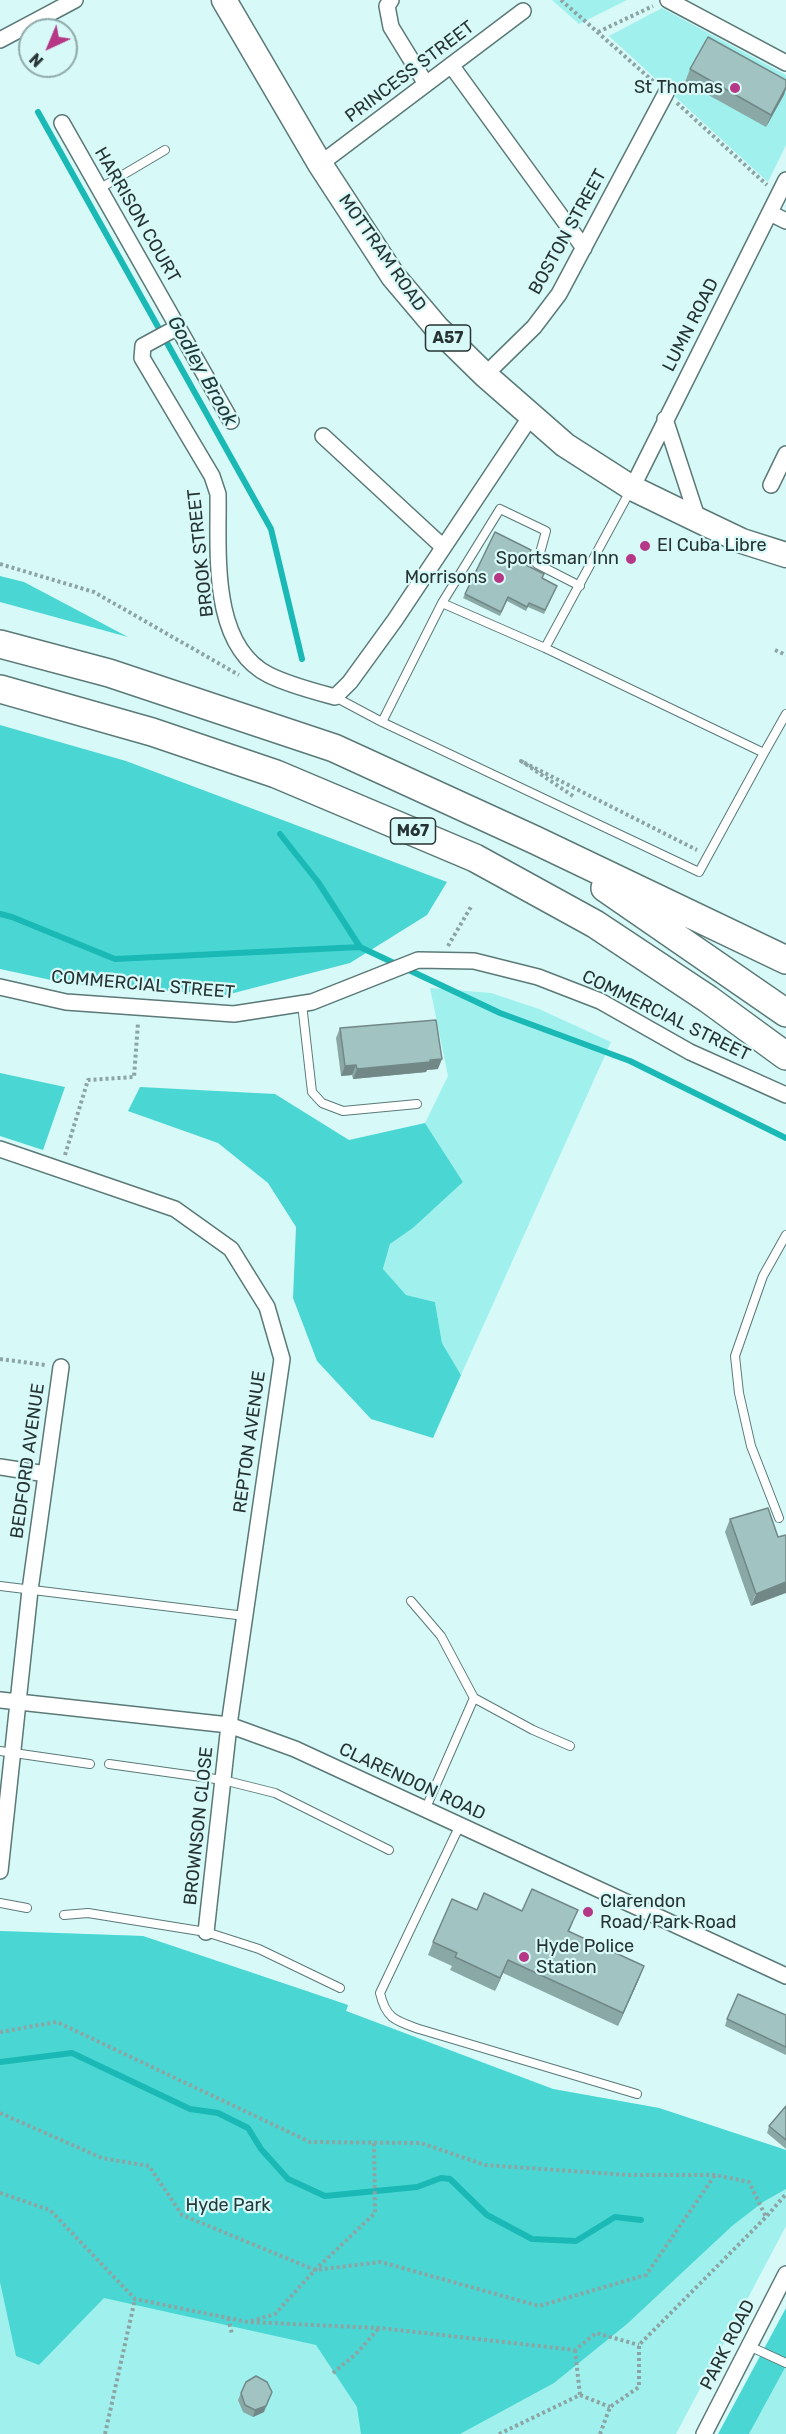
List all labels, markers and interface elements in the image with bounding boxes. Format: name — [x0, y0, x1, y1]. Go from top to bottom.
street label: PRINCESS STREET — [341, 16, 479, 128]
north arrow — [18, 18, 78, 78]
text: N — [26, 49, 47, 71]
place label: St Thomas — [634, 77, 723, 99]
marker: St Thomas — [728, 81, 742, 95]
street label: HARRISON COURT — [90, 144, 184, 286]
street label: BOSTON STREET — [525, 166, 611, 298]
street label: MOTTRAM ROAD — [334, 190, 430, 316]
street label: LUMN ROAD — [658, 275, 724, 375]
water label: Godley Brook — [162, 312, 242, 430]
road number: A57 — [426, 325, 470, 351]
street label: BROOK STREET — [184, 488, 218, 618]
place label: El Cuba Libre — [657, 535, 767, 557]
marker: El Cuba Libre — [638, 539, 652, 553]
place label: Sportsman Inn — [496, 548, 619, 570]
marker: Sportsman Inn — [624, 552, 638, 566]
place label: Morrisons — [405, 567, 487, 589]
marker: Morrisons — [492, 571, 506, 585]
road number: M67 — [390, 818, 436, 844]
street label: COMMERCIAL STREET — [50, 966, 236, 1004]
street label: COMMERCIAL STREET — [578, 966, 754, 1066]
street label: REPTON AVENUE — [229, 1369, 271, 1515]
street label: BEDFORD AVENUE — [6, 1382, 50, 1540]
street label: CLARENDON ROAD — [335, 1739, 489, 1825]
street label: BROWNSON CLOSE — [180, 1746, 218, 1906]
place label: Clarendon Road/Park Road — [600, 1891, 736, 1934]
marker: Clarendon Road/Park Road — [581, 1905, 595, 1919]
place label: Hyde Police Station — [536, 1936, 634, 1978]
marker: Hyde Police Station — [517, 1950, 531, 1964]
park label: Hyde Park — [185, 2195, 271, 2217]
street label: PARK ROAD — [696, 2296, 760, 2394]

